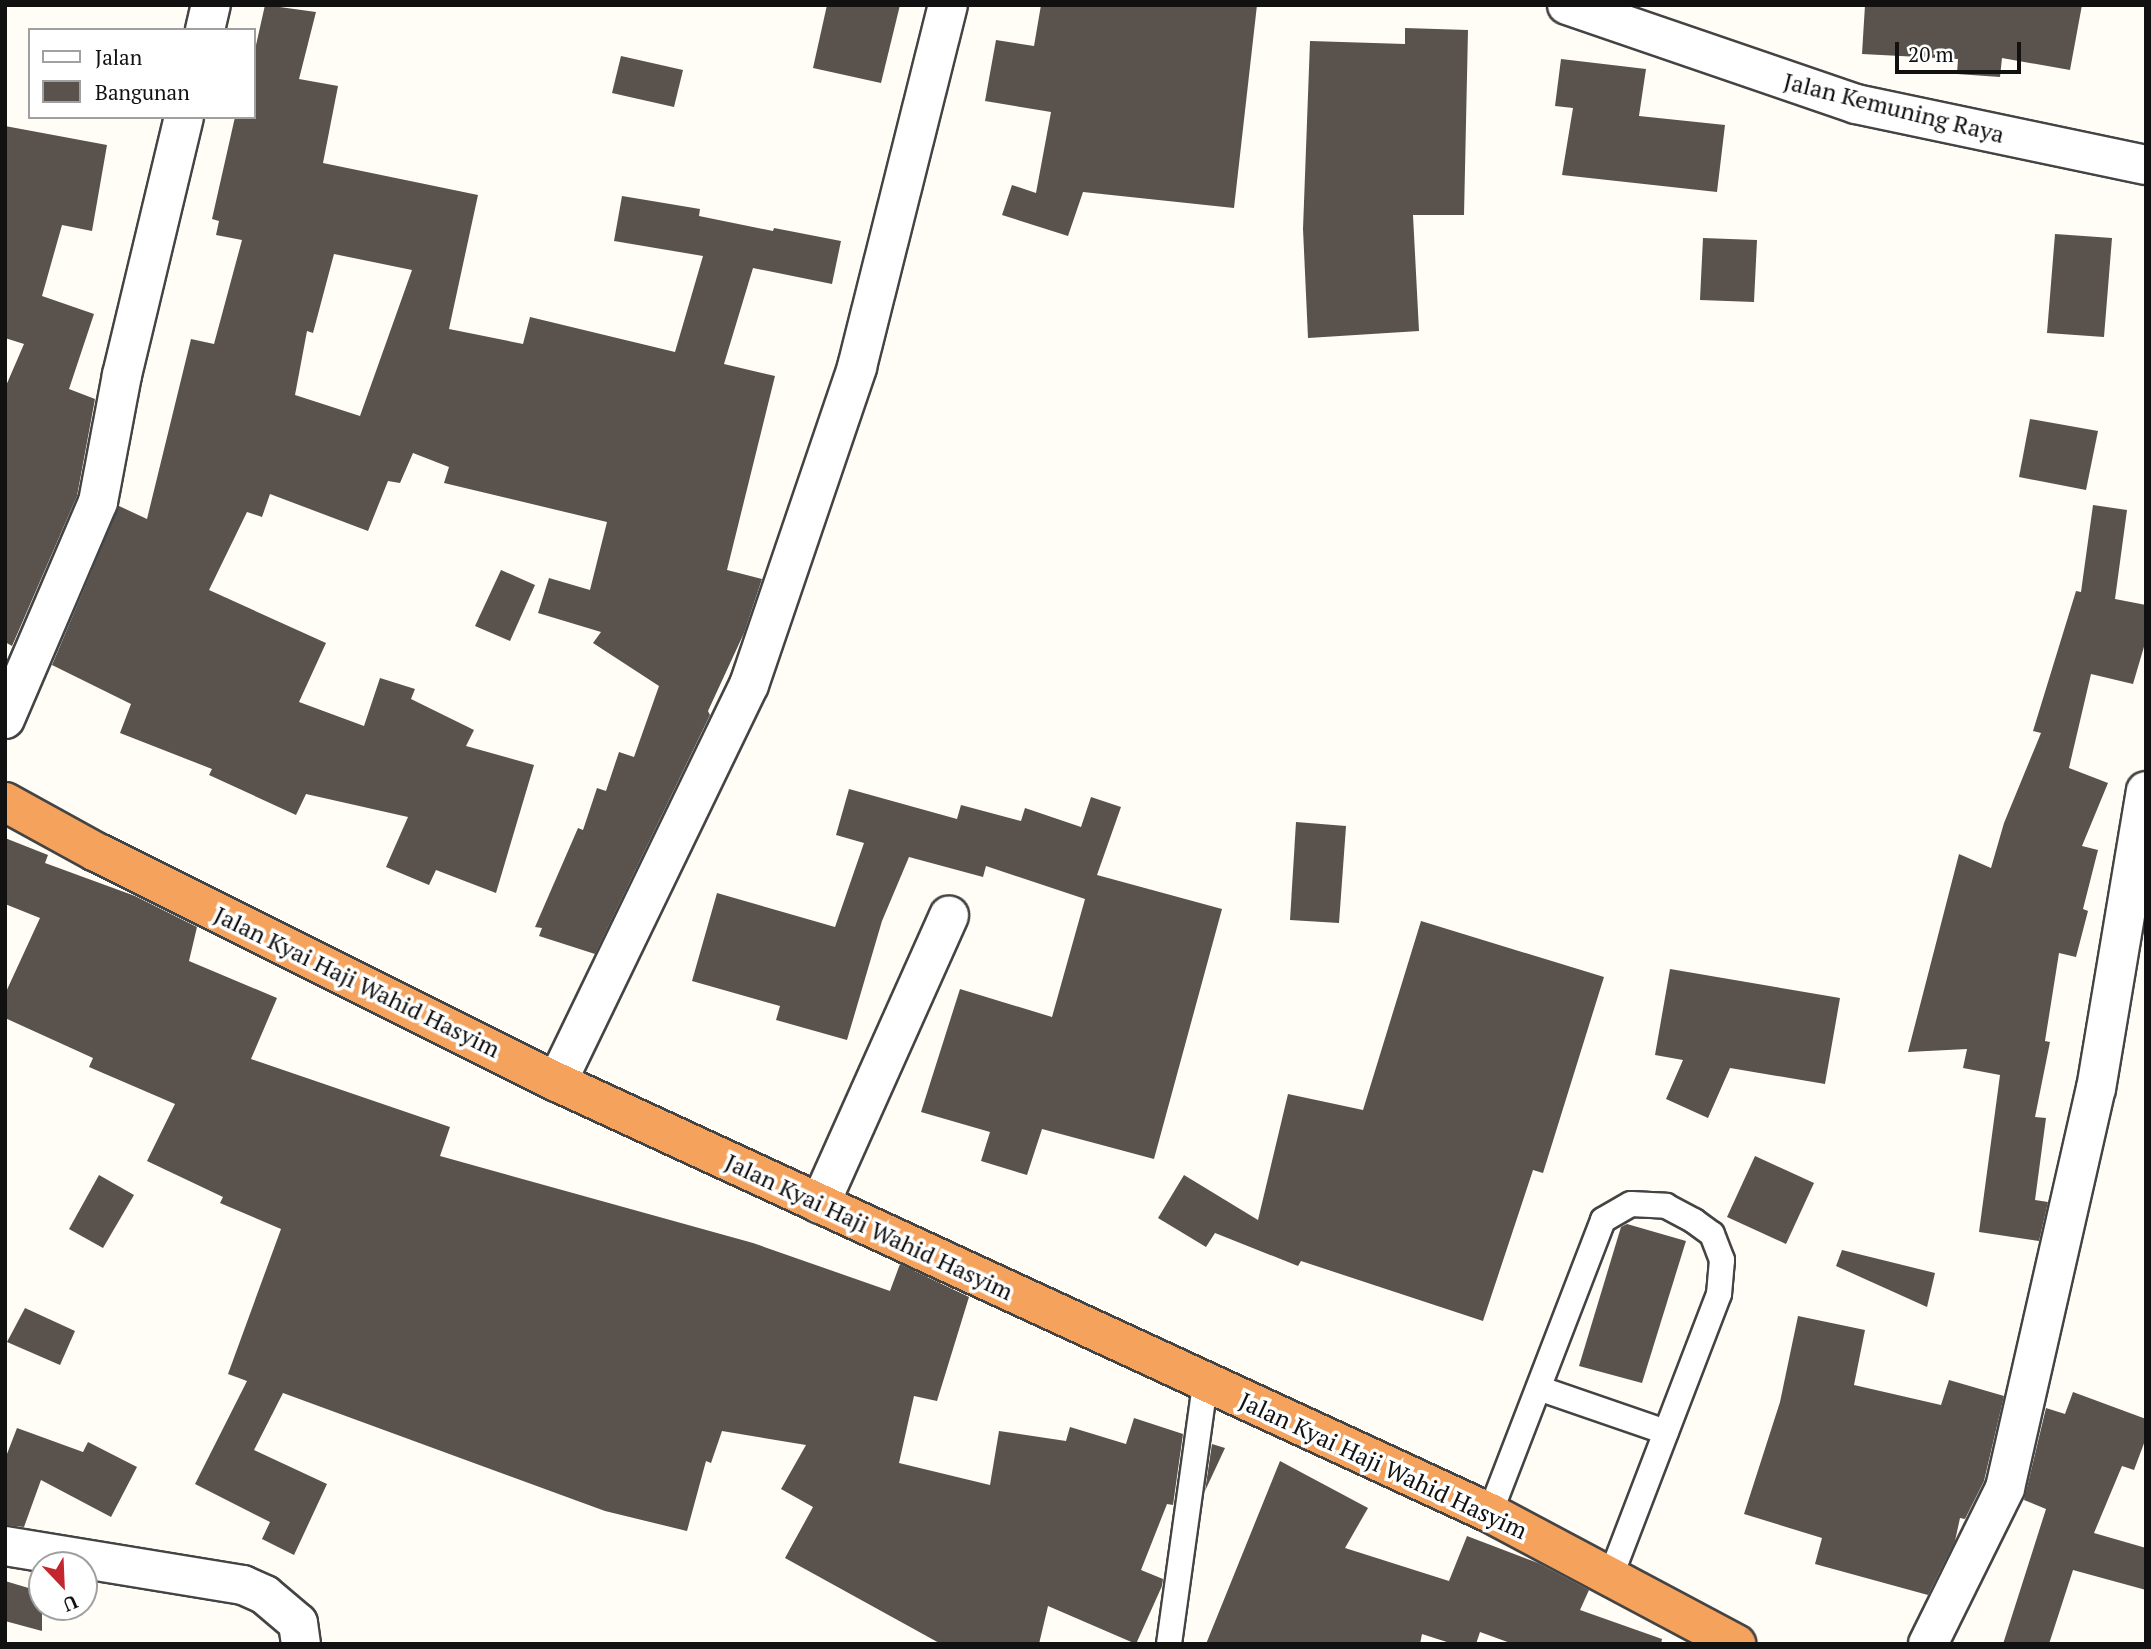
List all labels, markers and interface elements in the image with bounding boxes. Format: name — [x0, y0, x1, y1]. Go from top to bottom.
legend — [28, 28, 256, 119]
scale bar — [1899, 28, 2025, 72]
text: 20 m — [1908, 40, 1954, 68]
text: Jalan — [95, 43, 142, 71]
street label: Jalan Kemuning Raya — [1781, 67, 2007, 149]
text: Bangunan — [95, 78, 190, 106]
street label: Jalan Kyai Haji Wahid Hasyim — [209, 900, 505, 1064]
street label: Jalan Kyai Haji Wahid Hasyim — [721, 1148, 1017, 1306]
street label: Jalan Kyai Haji Wahid Hasyim — [1235, 1387, 1531, 1545]
north arrow — [28, 1551, 98, 1621]
text: U — [59, 1590, 82, 1618]

